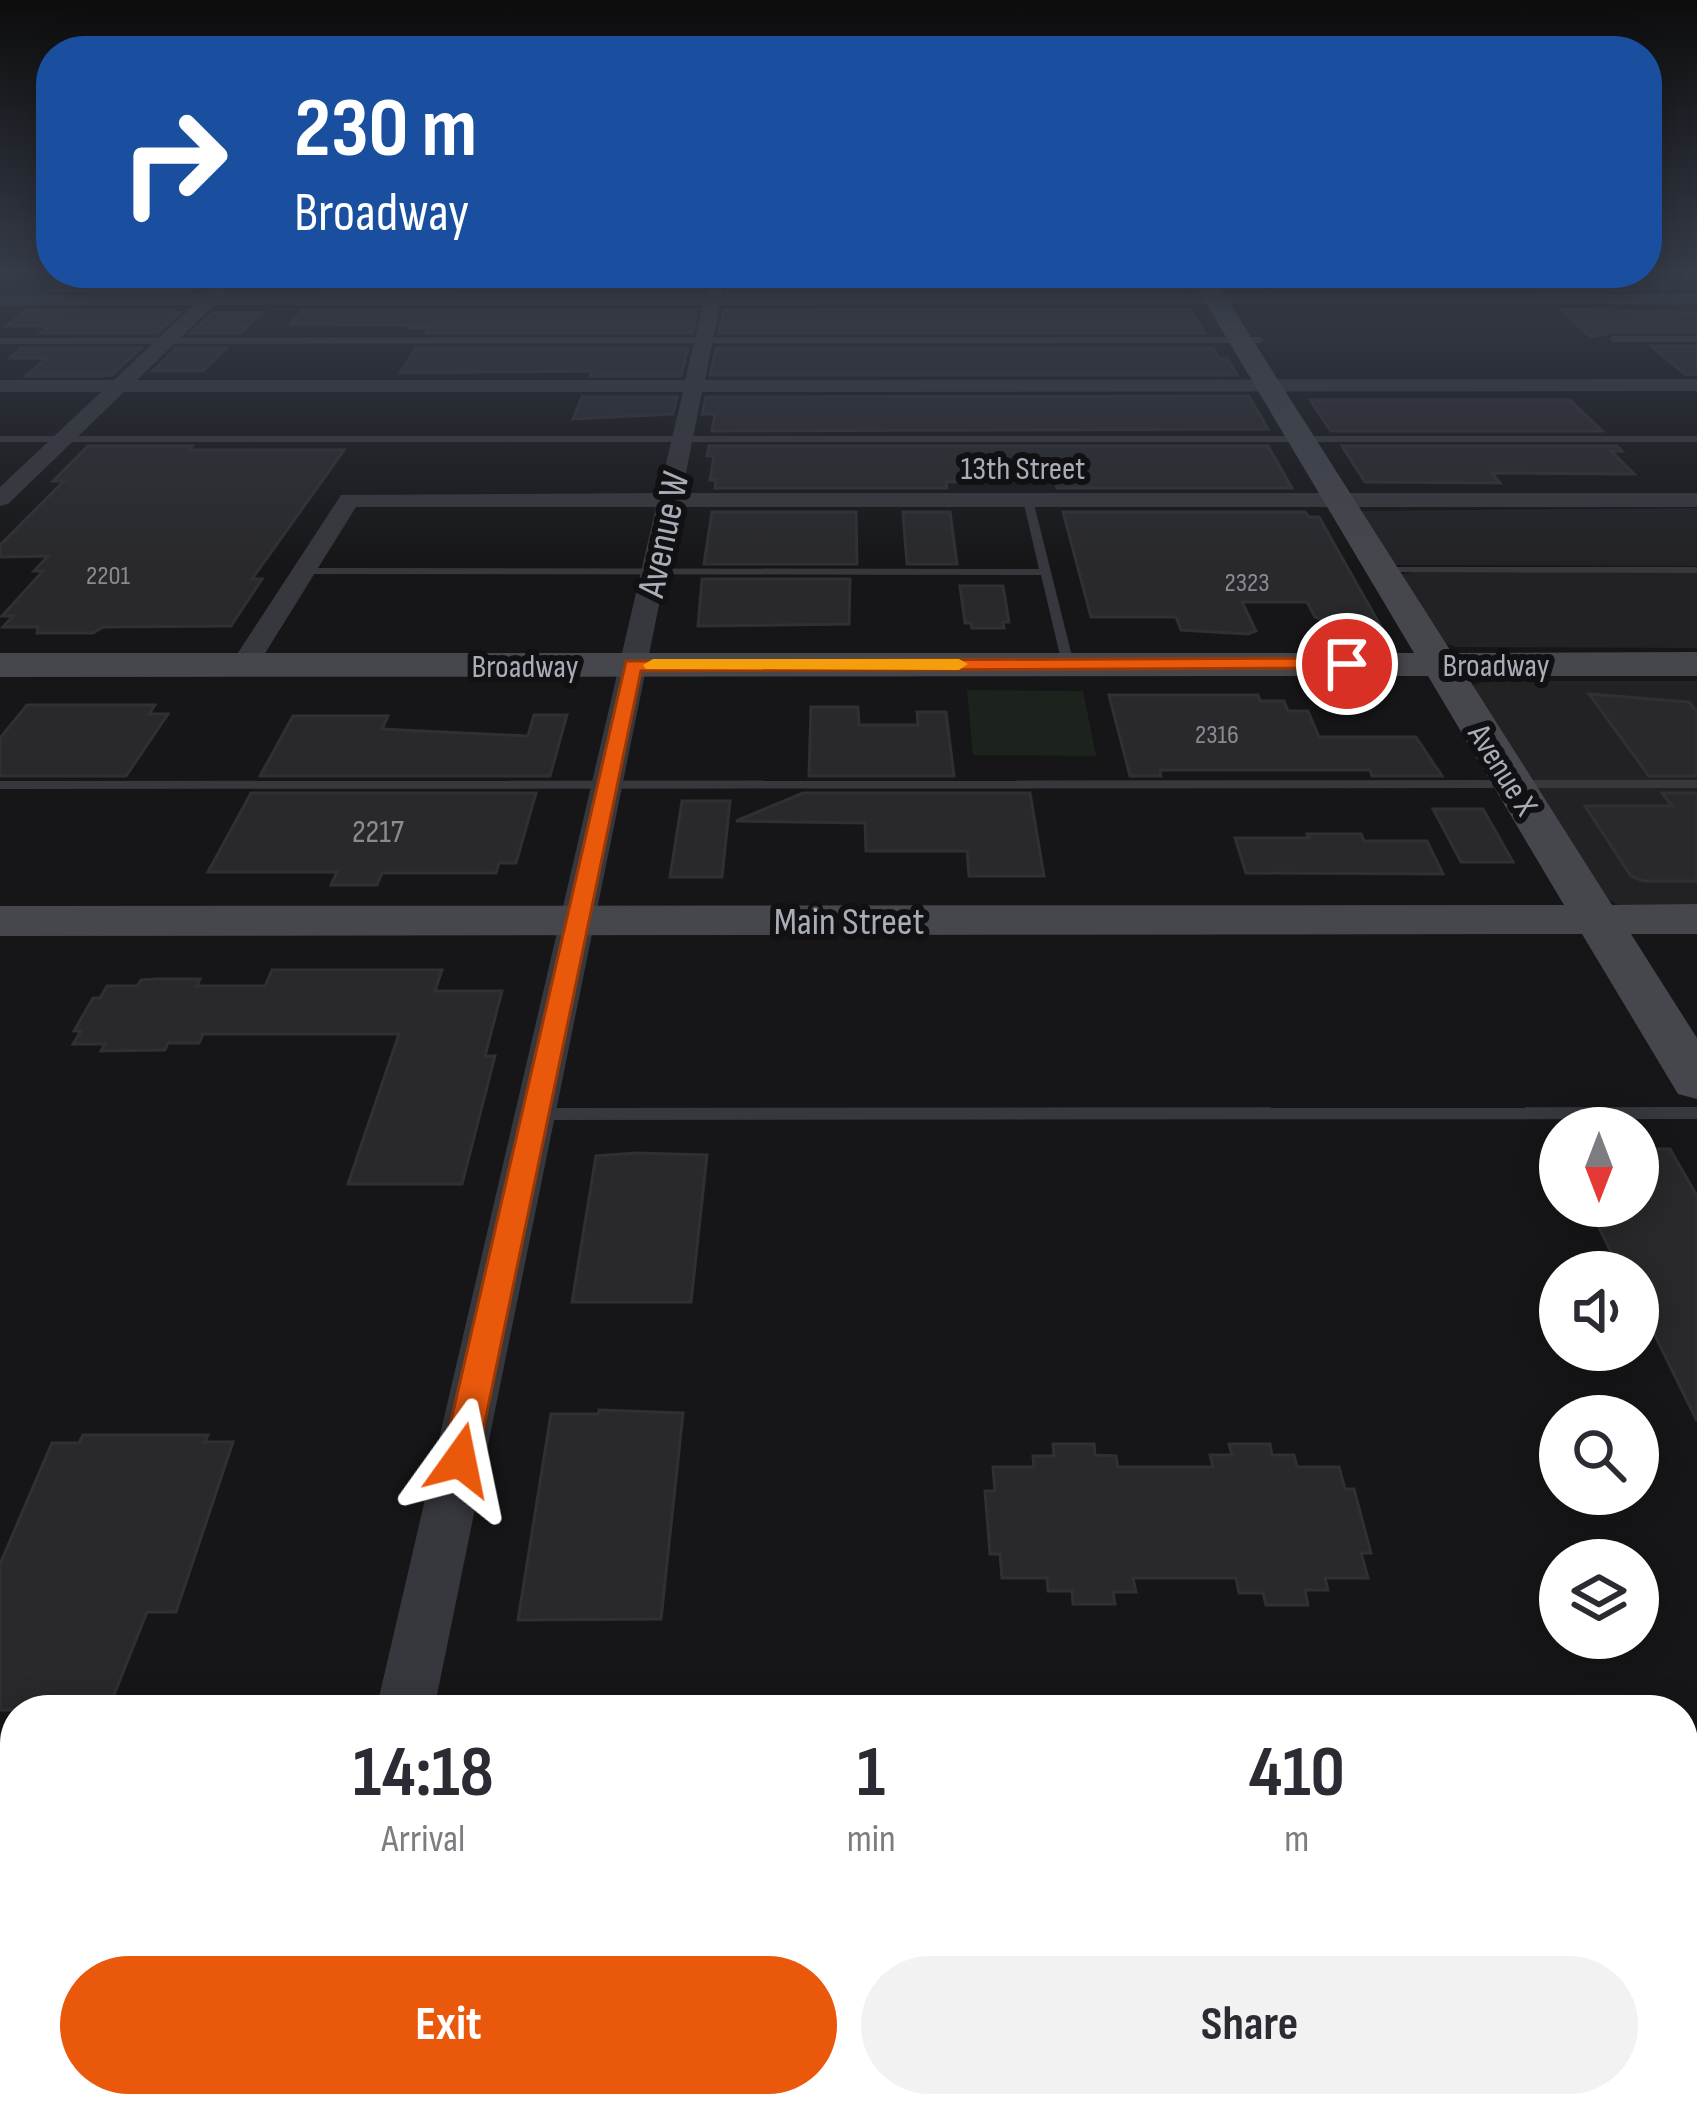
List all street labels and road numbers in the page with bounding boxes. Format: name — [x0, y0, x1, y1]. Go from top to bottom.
street label: 13th Street — [961, 449, 1085, 489]
street label: Avenue W — [628, 468, 701, 602]
street label: Broadway — [1442, 646, 1550, 686]
street label: Broadway — [471, 647, 579, 687]
street label: Avenue X — [1458, 716, 1546, 823]
street label: Main Street — [774, 899, 924, 946]

